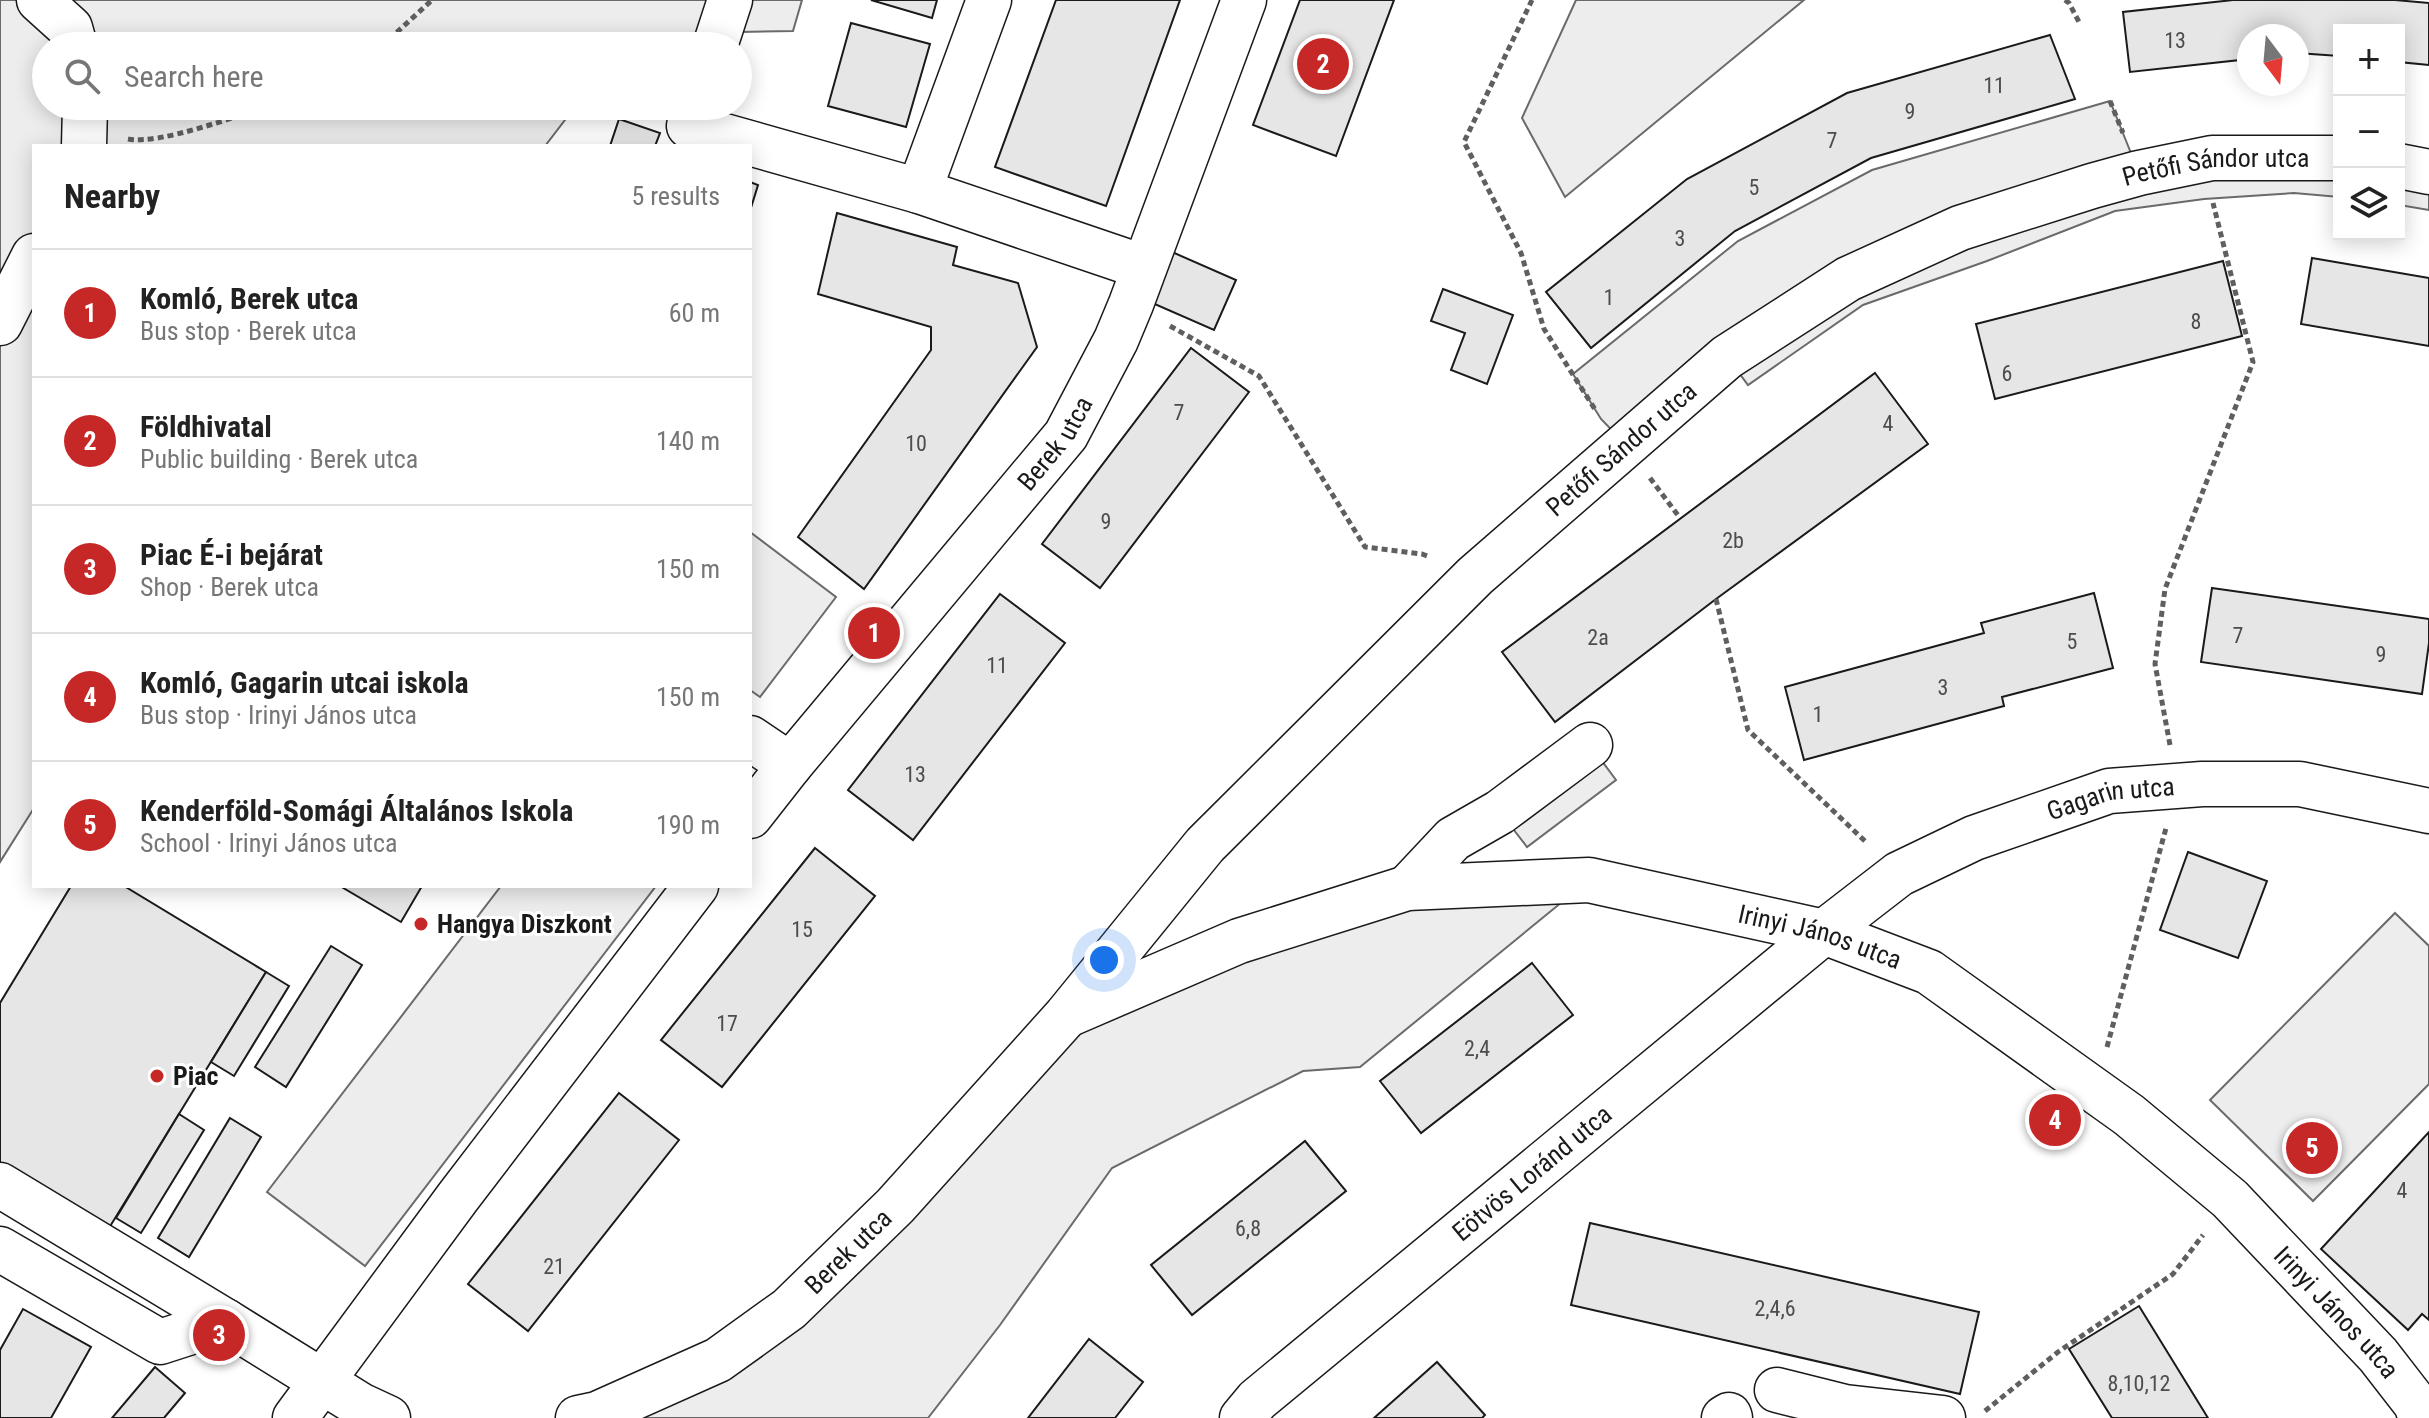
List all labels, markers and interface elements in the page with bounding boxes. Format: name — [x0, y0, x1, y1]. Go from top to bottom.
north arrow — [2237, 24, 2309, 96]
map controls — [2333, 24, 2405, 240]
button: + — [2333, 24, 2405, 96]
house number: 13 — [2164, 28, 2186, 53]
search box — [32, 32, 752, 120]
pin: 2 — [1297, 34, 1349, 94]
icon: search — [60, 54, 104, 98]
text: Search here — [124, 59, 264, 94]
house number: 11 — [1983, 73, 2005, 98]
button: − — [2333, 96, 2405, 168]
house number: 9 — [1905, 99, 1915, 124]
house number: 7 — [1827, 128, 1837, 153]
street label: Petőfi Sándor utca — [2119, 143, 2309, 192]
button: layers — [2333, 168, 2405, 240]
house number: 5 — [1749, 175, 1759, 200]
text: Nearby — [64, 176, 160, 216]
text: 5 results — [631, 181, 720, 211]
house number: 3 — [1675, 226, 1685, 251]
text: Komló, Berek utca — [140, 281, 358, 316]
house number: 1 — [1604, 285, 1614, 310]
text: 1 — [83, 298, 97, 328]
text: 60 m — [669, 298, 720, 328]
house number: 8 — [2191, 309, 2201, 334]
text: Bus stop · Berek utca — [140, 316, 357, 346]
house number: 6 — [2002, 361, 2012, 386]
street label: Petőfi Sándor utca — [1540, 376, 1702, 522]
street label: Berek utca — [1011, 391, 1099, 496]
house number: 7 — [1174, 400, 1184, 425]
text: Földhivatal — [140, 409, 272, 444]
house number: 4 — [1883, 411, 1894, 436]
text: 2 — [83, 426, 97, 456]
text: 140 m — [656, 426, 720, 456]
house number: 10 — [905, 431, 927, 456]
text: Public building · Berek utca — [140, 444, 418, 474]
house number: 9 — [1101, 509, 1111, 534]
house number: 2b — [1722, 528, 1744, 553]
text: Piac É-i bejárat — [140, 537, 323, 572]
text: 3 — [83, 554, 97, 584]
text: 150 m — [656, 554, 720, 584]
text: Shop · Berek utca — [140, 572, 319, 602]
pin: 1 — [848, 603, 900, 663]
house number: 7 — [2233, 623, 2243, 648]
house number: 2a — [1587, 625, 1609, 650]
house number: 5 — [2067, 629, 2077, 654]
house number: 9 — [2376, 642, 2386, 667]
house number: 11 — [986, 653, 1008, 678]
text: Komló, Gagarin utcai iskola — [140, 665, 469, 700]
house number: 3 — [1938, 675, 1948, 700]
text: 4 — [83, 682, 97, 712]
text: 150 m — [656, 682, 720, 712]
text: Bus stop · Irinyi János utca — [140, 700, 417, 730]
house number: 1 — [1813, 702, 1823, 727]
house number: 13 — [904, 762, 926, 787]
street label: Gagarin utca — [2043, 771, 2176, 826]
text: Kenderföld-Somági Általános Iskola — [140, 793, 573, 828]
text: 5 — [83, 810, 97, 840]
text: 190 m — [656, 810, 720, 840]
text: School · Irinyi János utca — [140, 828, 397, 858]
street label: Irinyi János utca — [1735, 898, 1906, 975]
place label: Hangya Diszkont — [437, 909, 612, 939]
marker: Hangya Diszkont — [412, 915, 430, 933]
house number: 15 — [791, 917, 813, 942]
your location — [1084, 940, 1124, 980]
house number: 17 — [716, 1011, 738, 1036]
house number: 2,4 — [1464, 1036, 1490, 1061]
place label: Piac — [173, 1061, 219, 1091]
marker: Piac — [148, 1067, 166, 1085]
pin: 4 — [2029, 1090, 2081, 1150]
street label: Eötvös Loránd utca — [1447, 1099, 1617, 1247]
pin: 5 — [2286, 1118, 2338, 1178]
house number: 4 — [2397, 1178, 2408, 1203]
street label: Berek utca — [799, 1203, 898, 1300]
house number: 6,8 — [1235, 1216, 1261, 1241]
street label: Irinyi János utca — [2268, 1240, 2405, 1384]
house number: 21 — [543, 1254, 565, 1279]
house number: 2,4,6 — [1754, 1296, 1796, 1321]
pin: 3 — [193, 1305, 245, 1365]
house number: 8,10,12 — [2108, 1371, 2170, 1396]

